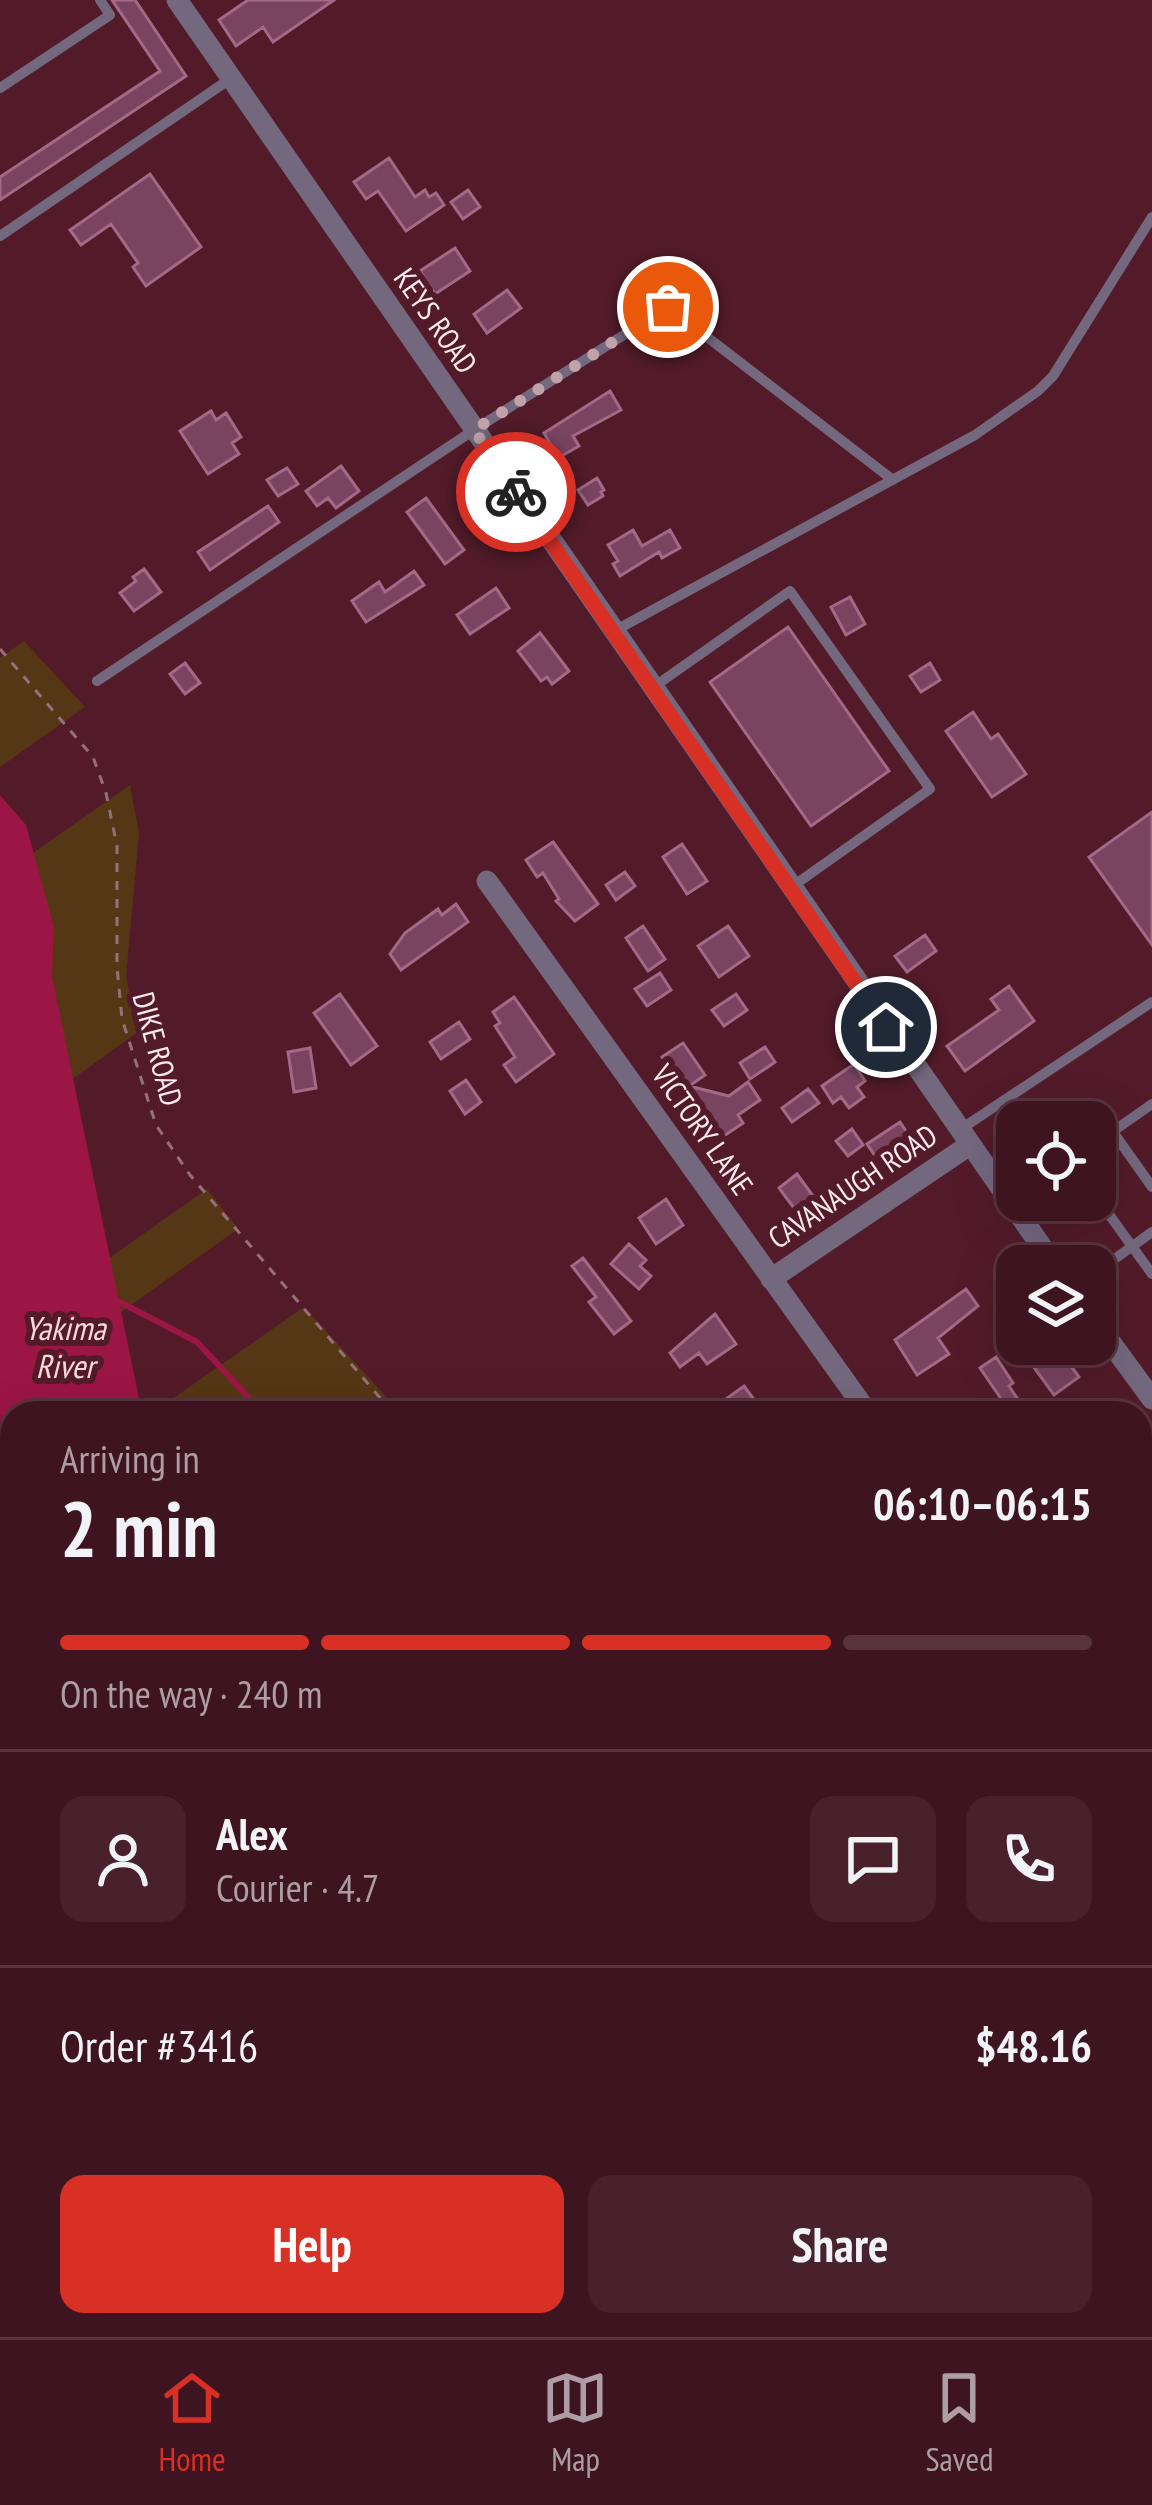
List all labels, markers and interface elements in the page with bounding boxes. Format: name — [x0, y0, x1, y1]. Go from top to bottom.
pin — [617, 256, 719, 358]
street label: KEYS ROAD — [386, 260, 487, 380]
icon: bag — [635, 274, 701, 340]
courier — [456, 432, 576, 552]
icon: bike — [483, 459, 549, 525]
pin — [835, 976, 937, 1078]
street label: DIKE ROAD — [125, 987, 192, 1110]
icon: home — [853, 994, 919, 1060]
street label: VICTORY LANE — [643, 1055, 762, 1202]
map controls — [996, 1101, 1116, 1365]
button: locate — [996, 1101, 1116, 1221]
street label: CAVANAUGH ROAD — [760, 1115, 944, 1257]
button: layers — [996, 1245, 1116, 1365]
water label: Yakima River — [25, 1306, 107, 1387]
text: Arriving in — [60, 1433, 200, 1484]
text: 06:10–06:15 — [873, 1474, 1092, 1532]
text: 2 min — [60, 1478, 218, 1579]
text: On the way · 240 m — [60, 1668, 322, 1719]
button: person — [60, 1796, 186, 1922]
button: chat — [810, 1796, 936, 1922]
button: phone — [966, 1796, 1092, 1922]
text: Alex — [216, 1804, 288, 1862]
text: Courier · 4.7 — [216, 1862, 379, 1913]
text: Order #3416 — [60, 2016, 258, 2074]
text: $48.16 — [975, 2016, 1092, 2074]
button: Help — [60, 2175, 564, 2313]
button: Share — [588, 2175, 1092, 2313]
tab: Home — [158, 2365, 226, 2480]
tab: Map — [542, 2365, 608, 2480]
tab: Saved — [925, 2365, 993, 2480]

